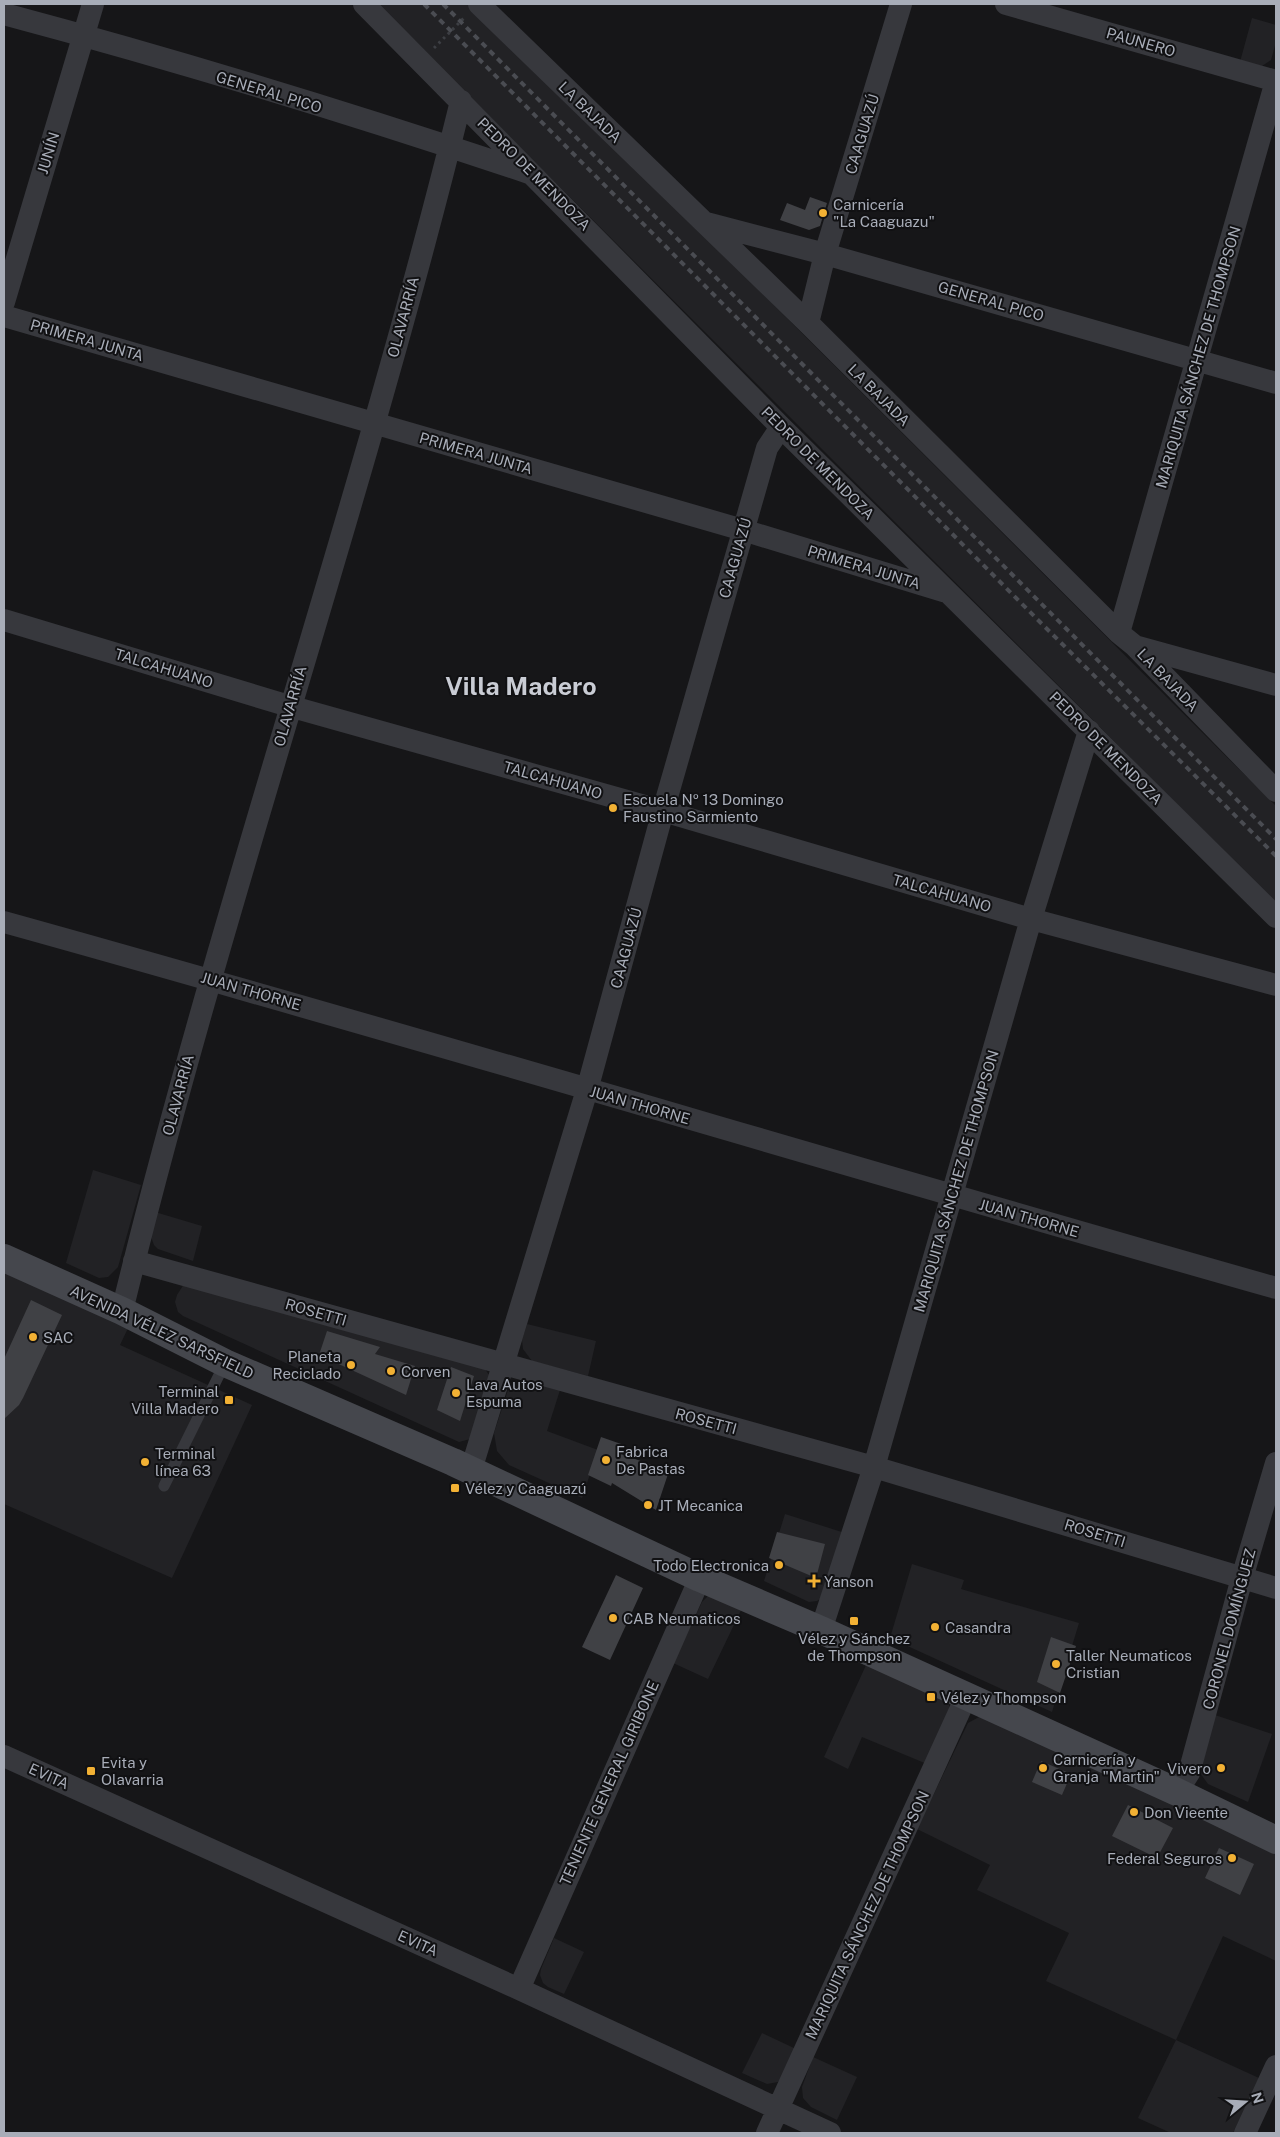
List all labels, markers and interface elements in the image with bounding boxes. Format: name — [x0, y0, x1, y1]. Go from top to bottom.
street label: PAUNERO — [1105, 24, 1177, 60]
street label: GENERAL PICO — [214, 68, 324, 116]
street label: LA BAJADA — [555, 78, 625, 146]
street label: CAAGUAZÚ — [841, 92, 882, 176]
street label: PEDRO DE MENDOZA — [474, 114, 594, 234]
street label: JUNÍN — [34, 130, 62, 176]
place label: Carnicería "La Caaguazu" — [833, 196, 935, 230]
marker: Carnicería "La Caaguazu" — [817, 207, 829, 219]
street label: MARIQUITA SÁNCHEZ DE THOMPSON — [1152, 224, 1244, 490]
street label: OLAVARRÍA — [384, 274, 422, 359]
street label: GENERAL PICO — [936, 278, 1046, 324]
street label: PRIMERA JUNTA — [28, 316, 146, 364]
street label: LA BAJADA — [845, 361, 914, 430]
street label: PEDRO DE MENDOZA — [758, 403, 878, 523]
street label: PRIMERA JUNTA — [417, 429, 535, 477]
street label: CAAGUAZÚ — [714, 516, 755, 600]
street label: PRIMERA JUNTA — [806, 542, 923, 592]
street label: TALCAHUANO — [113, 645, 215, 691]
street label: LA BAJADA — [1134, 645, 1202, 715]
street label: OLAVARRÍA — [270, 663, 310, 748]
district label: Villa Madero — [445, 671, 597, 701]
street label: PEDRO DE MENDOZA — [1046, 688, 1166, 808]
street label: TALCAHUANO — [502, 758, 604, 802]
place label: Escuela Nº 13 Domingo Faustino Sarmiento — [623, 791, 784, 825]
marker: Escuela Nº 13 Domingo Faustino Sarmiento — [607, 802, 619, 814]
street label: TALCAHUANO — [891, 871, 993, 915]
street label: CAAGUAZÚ — [606, 906, 645, 990]
street label: JUAN THORNE — [199, 969, 303, 1013]
street label: MARIQUITA SÁNCHEZ DE THOMPSON — [910, 1048, 1002, 1314]
street label: OLAVARRÍA — [159, 1052, 197, 1137]
street label: JUAN THORNE — [588, 1083, 692, 1127]
street label: JUAN THORNE — [977, 1196, 1081, 1240]
street label: AVENIDA VÉLEZ SARSFIELD — [68, 1282, 256, 1382]
street label: ROSETTI — [283, 1295, 349, 1329]
place label: SAC — [43, 1329, 73, 1346]
marker: SAC — [27, 1331, 39, 1343]
place label: Planeta Reciclado — [273, 1348, 341, 1382]
marker: Planeta Reciclado — [345, 1359, 357, 1371]
place label: Corven — [401, 1363, 450, 1380]
marker: Corven — [385, 1365, 397, 1377]
place label: Lava Autos Espuma — [466, 1376, 543, 1410]
place label: Terminal Villa Madero — [131, 1383, 219, 1417]
marker: Lava Autos Espuma — [450, 1387, 462, 1399]
marker: Terminal Villa Madero — [223, 1394, 235, 1406]
street label: ROSETTI — [673, 1405, 739, 1437]
place label: Fabrica De Pastas — [616, 1443, 685, 1477]
place label: Terminal línea 63 — [155, 1445, 215, 1479]
marker: Fabrica De Pastas — [600, 1454, 612, 1466]
marker: Terminal línea 63 — [139, 1456, 151, 1468]
place label: Vélez y Caaguazú — [465, 1480, 587, 1497]
marker: Vélez y Caaguazú — [449, 1482, 461, 1494]
place label: JT Mecanica — [658, 1497, 743, 1514]
marker: JT Mecanica — [642, 1499, 654, 1511]
street label: ROSETTI — [1062, 1516, 1128, 1550]
street label: CORONEL DOMÍNGUEZ — [1199, 1547, 1259, 1711]
place label: Todo Electronica — [653, 1557, 769, 1574]
marker: Todo Electronica — [773, 1559, 785, 1571]
place label: Yanson — [824, 1573, 874, 1590]
marker: Yanson — [808, 1575, 820, 1587]
place label: CAB Neumaticos — [623, 1610, 741, 1627]
marker: CAB Neumaticos — [607, 1612, 619, 1624]
marker: Vélez y Sánchez de Thompson — [848, 1615, 860, 1627]
place label: Casandra — [945, 1619, 1011, 1636]
marker: Casandra — [929, 1621, 941, 1633]
place label: Vélez y Sánchez de Thompson — [798, 1630, 910, 1664]
place label: Taller Neumaticos Cristian — [1066, 1647, 1192, 1681]
marker: Taller Neumaticos Cristian — [1050, 1658, 1062, 1670]
street label: TENIENTE GENERAL GIRIBONE — [556, 1678, 662, 1888]
place label: Vélez y Thompson — [941, 1689, 1066, 1706]
marker: Vélez y Thompson — [925, 1691, 937, 1703]
place label: Carnicería y Granja "Martin" — [1053, 1751, 1160, 1785]
place label: Evita y Olavarria — [101, 1754, 164, 1788]
street label: EVITA — [26, 1760, 72, 1792]
place label: Vivero — [1167, 1760, 1211, 1777]
marker: Carnicería y Granja "Martin" — [1037, 1762, 1049, 1774]
marker: Vivero — [1215, 1762, 1227, 1774]
marker: Evita y Olavarria — [85, 1765, 97, 1777]
street label: MARIQUITA SÁNCHEZ DE THOMPSON — [802, 1788, 932, 2042]
place label: Don Vieente — [1144, 1804, 1228, 1821]
marker: Don Vieente — [1128, 1806, 1140, 1818]
place label: Federal Seguros — [1107, 1850, 1222, 1867]
marker: Federal Seguros — [1226, 1852, 1238, 1864]
street label: EVITA — [395, 1927, 441, 1959]
north arrow — [1220, 2077, 1270, 2127]
text: N — [1248, 2090, 1267, 2106]

